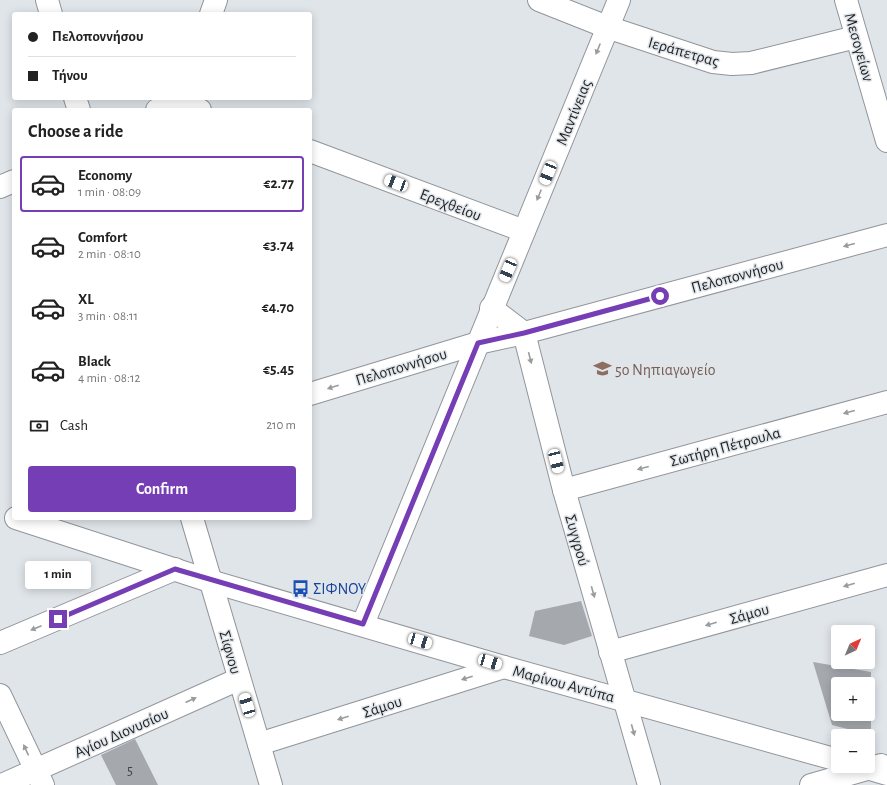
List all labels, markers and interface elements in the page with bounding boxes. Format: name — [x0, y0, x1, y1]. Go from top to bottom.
street label: Μεσογείων — [842, 11, 876, 84]
text: Πελοποννήσου — [52, 29, 143, 44]
street label: Ιεράπετρας — [646, 34, 721, 71]
one-way arrow — [595, 44, 601, 56]
text: Τήνου — [52, 68, 88, 83]
street label: Μαντίνειας — [554, 77, 595, 148]
text: Choose a ride — [28, 123, 123, 141]
car — [538, 160, 558, 186]
icon: car — [30, 166, 66, 202]
text: Economy — [78, 168, 132, 183]
car — [383, 173, 409, 193]
text: €2.77 — [264, 176, 294, 191]
text: 1 min · 08:09 — [78, 186, 141, 199]
street label: Ερεχθείου — [418, 186, 484, 224]
one-way arrow — [535, 190, 541, 202]
icon: car — [30, 228, 66, 264]
text: Comfort — [78, 230, 127, 245]
text: €3.74 — [263, 238, 294, 253]
one-way arrow — [843, 242, 855, 248]
text: 2 min · 08:10 — [78, 248, 141, 261]
street label: Πελοποννήσου — [689, 256, 785, 296]
car — [498, 257, 518, 283]
route start — [651, 287, 669, 305]
icon: car — [30, 290, 66, 326]
text: XL — [78, 292, 94, 307]
text: €4.70 — [262, 300, 294, 315]
text: 3 min · 08:11 — [78, 310, 138, 323]
street label: Πελοποννήσου — [354, 345, 449, 388]
icon: car — [30, 352, 66, 388]
one-way arrow — [528, 352, 534, 364]
text: Black — [78, 354, 111, 369]
school or university icon: 5ο Νηπιαγωγείο — [592, 359, 612, 379]
text: €5.45 — [263, 362, 294, 377]
place label: 5ο Νηπιαγωγείο — [615, 362, 716, 378]
text: 4 min · 08:12 — [78, 372, 140, 385]
one-way arrow — [327, 384, 339, 390]
one-way arrow — [843, 409, 855, 415]
icon: cash — [28, 415, 50, 437]
text: Cash — [60, 418, 88, 433]
text: 210 m — [266, 419, 296, 432]
street label: Σωτήρη Πέτρουλα — [668, 424, 782, 469]
car — [547, 448, 565, 474]
one-way arrow — [637, 465, 649, 471]
button: Confirm — [28, 466, 296, 512]
street label: Συγγρού — [562, 513, 592, 568]
callout: 1 min — [25, 561, 91, 589]
text: 1 min — [44, 568, 72, 581]
bus stop icon: ΣΙΦΝΟΥ — [290, 578, 310, 598]
place label: ΣΙΦΝΟΥ — [313, 581, 367, 597]
one-way arrow — [843, 582, 855, 588]
one-way arrow — [590, 586, 596, 598]
street label: Σάμου — [728, 601, 771, 627]
route end — [49, 610, 67, 628]
one-way arrow — [704, 621, 716, 627]
one-way arrow — [31, 625, 42, 631]
north arrow — [831, 625, 875, 669]
map controls — [831, 625, 875, 773]
street label: Σίφνου — [216, 629, 244, 676]
car — [407, 632, 433, 650]
car — [477, 653, 503, 671]
street label: Μαρίνου Αντύπα — [511, 663, 616, 705]
one-way arrow — [461, 676, 473, 682]
button: + — [831, 677, 875, 721]
car — [238, 692, 256, 718]
street label: Σάμου — [361, 693, 404, 721]
one-way arrow — [186, 697, 198, 703]
street label: Αγίου Διονυσίου — [72, 705, 171, 761]
one-way arrow — [337, 715, 349, 721]
one-way arrow — [631, 723, 637, 736]
button: − — [831, 729, 875, 773]
one-way arrow — [23, 744, 29, 755]
house number: 5 — [127, 764, 133, 778]

